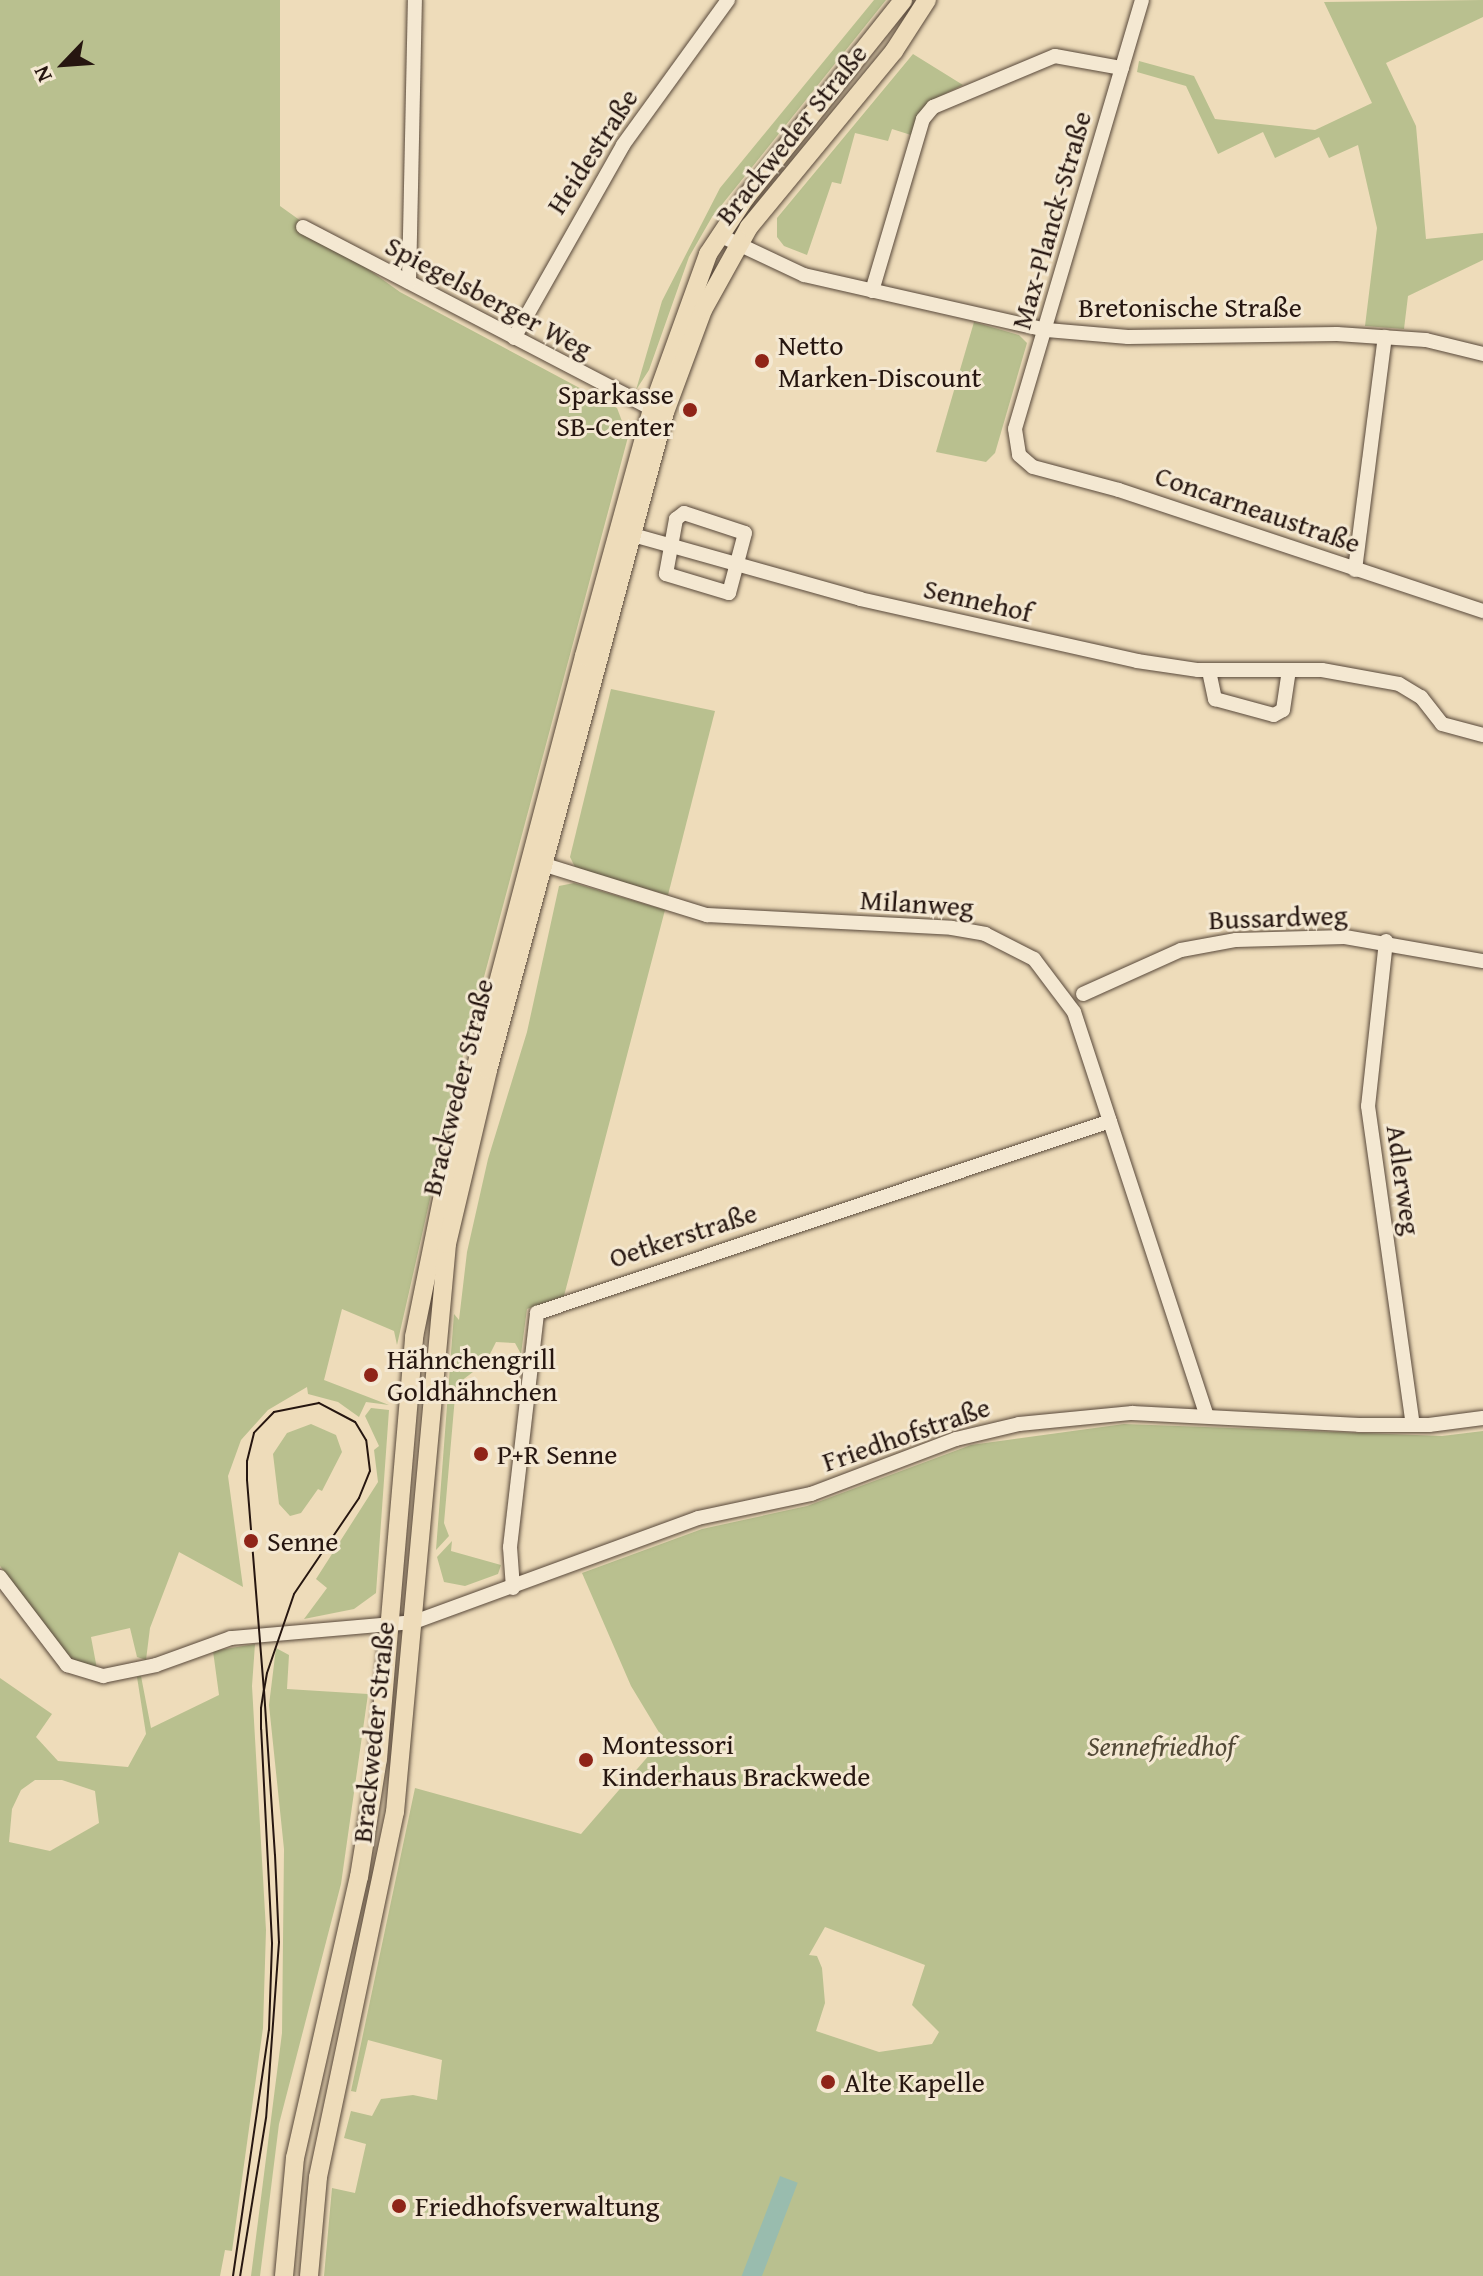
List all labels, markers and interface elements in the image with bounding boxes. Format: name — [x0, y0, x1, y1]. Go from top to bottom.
north arrow — [24, 24, 104, 104]
street label: Brackweder Straße — [708, 37, 874, 231]
text: N — [25, 61, 60, 88]
street label: Heidestraße — [539, 82, 645, 220]
street label: Max-Planck-Straße — [1004, 107, 1098, 333]
street label: Spiegelsberger Weg — [380, 228, 598, 366]
street label: Bretonische Straße — [1078, 290, 1302, 324]
place label: Netto Marken-Discount — [778, 328, 981, 394]
marker: Netto Marken-Discount — [753, 352, 771, 370]
place label: Sparkasse SB-Center — [556, 377, 674, 443]
marker: Sparkasse SB-Center — [681, 401, 699, 419]
street label: Concarneaustraße — [1151, 458, 1365, 560]
street label: Sennehof — [920, 571, 1036, 629]
street label: Milanweg — [859, 882, 975, 924]
street label: Bussardweg — [1208, 898, 1348, 936]
street label: Brackweder Straße — [414, 975, 500, 1199]
street label: Adlerweg — [1380, 1123, 1428, 1237]
street label: Oetkerstraße — [605, 1195, 761, 1275]
place label: Hähnchengrill Goldhähnchen — [387, 1342, 558, 1408]
marker: Hähnchengrill Goldhähnchen — [362, 1366, 380, 1384]
street label: Friedhofstraße — [818, 1390, 994, 1478]
place label: P+R Senne — [497, 1437, 617, 1471]
marker: P+R Senne — [472, 1445, 490, 1463]
place label: Senne — [267, 1524, 338, 1558]
marker: Senne — [242, 1532, 260, 1550]
street label: Brackweder Straße — [345, 1620, 401, 1844]
place label: Montessori Kinderhaus Brackwede — [602, 1727, 870, 1793]
park label: Sennefriedhof — [1087, 1729, 1235, 1763]
marker: Montessori Kinderhaus Brackwede — [577, 1751, 595, 1769]
place label: Alte Kapelle — [844, 2065, 985, 2099]
marker: Alte Kapelle — [819, 2073, 837, 2091]
place label: Friedhofsverwaltung — [415, 2189, 659, 2223]
marker: Friedhofsverwaltung — [390, 2197, 408, 2215]

